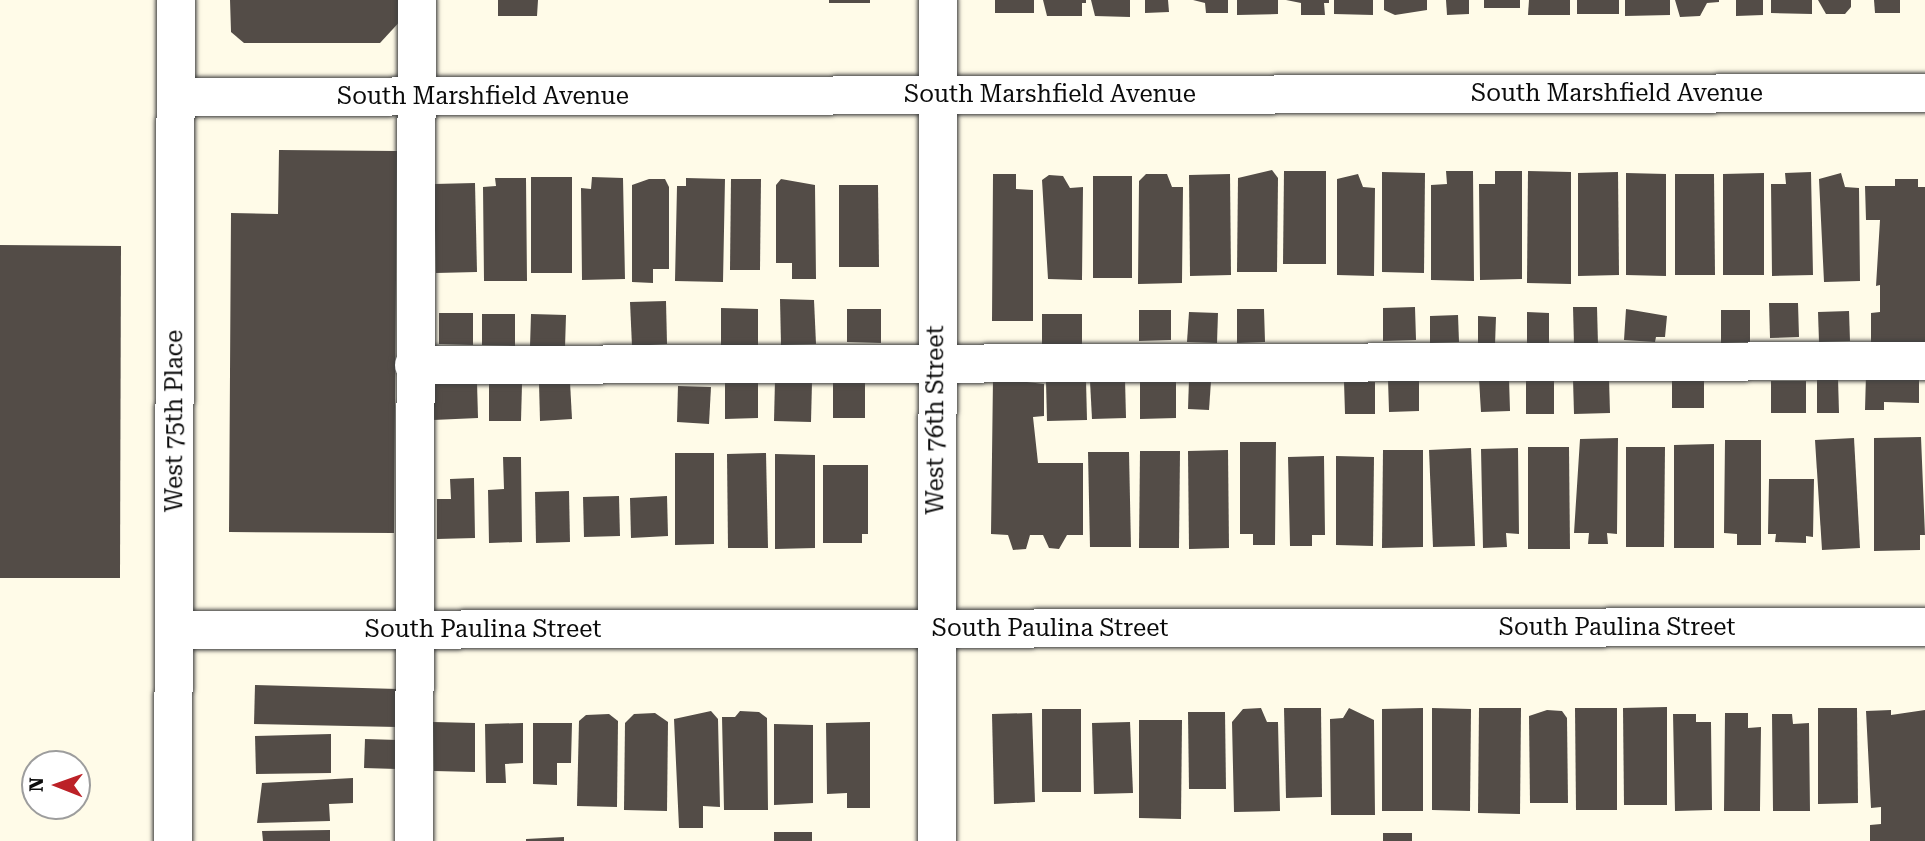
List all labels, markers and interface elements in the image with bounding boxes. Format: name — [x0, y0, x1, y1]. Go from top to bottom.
street label: South Marshfield Avenue — [1471, 80, 1763, 108]
street label: South Marshfield Avenue — [904, 81, 1196, 109]
street label: South Marshfield Avenue — [337, 83, 629, 111]
street label: West 76th Street — [922, 325, 950, 515]
street label: West 75th Place — [161, 330, 189, 512]
street label: South Paulina Street — [1499, 614, 1735, 642]
street label: South Paulina Street — [932, 615, 1168, 643]
street label: South Paulina Street — [365, 616, 601, 644]
north arrow — [21, 750, 91, 820]
text: N — [25, 777, 48, 792]

